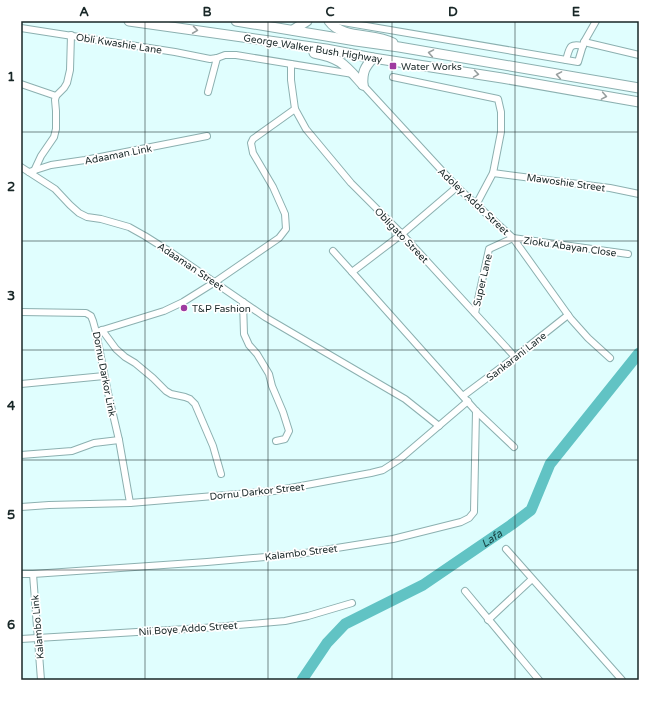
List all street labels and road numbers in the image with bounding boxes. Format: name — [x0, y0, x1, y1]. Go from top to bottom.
street label: Obli Kwashie Lane — [75, 31, 163, 57]
street label: George Walker Bush Highway — [243, 32, 384, 66]
street label: Adaaman Link — [84, 142, 153, 167]
street label: Adoley Addo Street — [435, 166, 512, 238]
street label: Mawoshie Street — [526, 172, 606, 194]
street label: Obligato Street — [372, 206, 431, 266]
street label: Zioku Abayan Close — [523, 235, 618, 260]
street label: Adaaman Street — [155, 240, 226, 293]
street label: Super Lane — [471, 252, 495, 308]
street label: Sankarani Lane — [484, 330, 549, 384]
street label: Dornu Darkor Link — [90, 331, 118, 418]
street label: Dornu Darkor Street — [209, 481, 305, 503]
street label: Kalambo Street — [264, 543, 338, 563]
street label: Kalambo Link — [29, 594, 47, 660]
street label: Nii Boye Addo Street — [138, 620, 238, 638]

